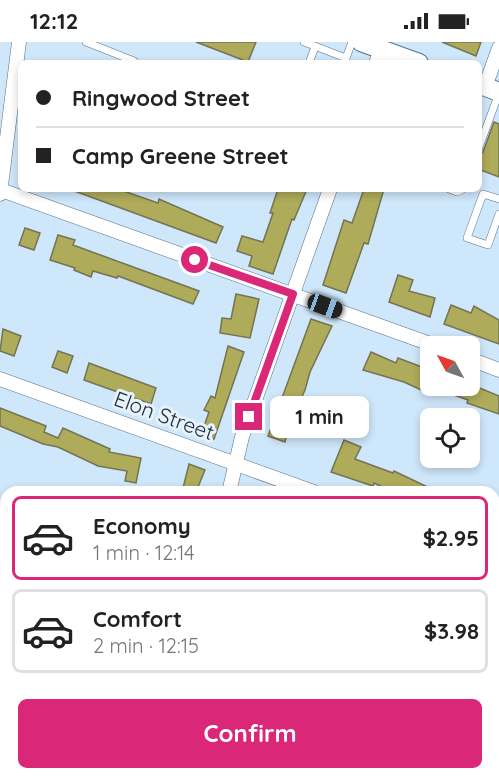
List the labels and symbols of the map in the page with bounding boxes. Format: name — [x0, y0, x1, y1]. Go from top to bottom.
route start — [181, 246, 208, 273]
car — [305, 291, 345, 321]
north arrow — [420, 336, 480, 396]
street label: Elon Street — [111, 385, 218, 445]
callout: 1 min — [270, 396, 369, 438]
route end — [235, 403, 262, 430]

